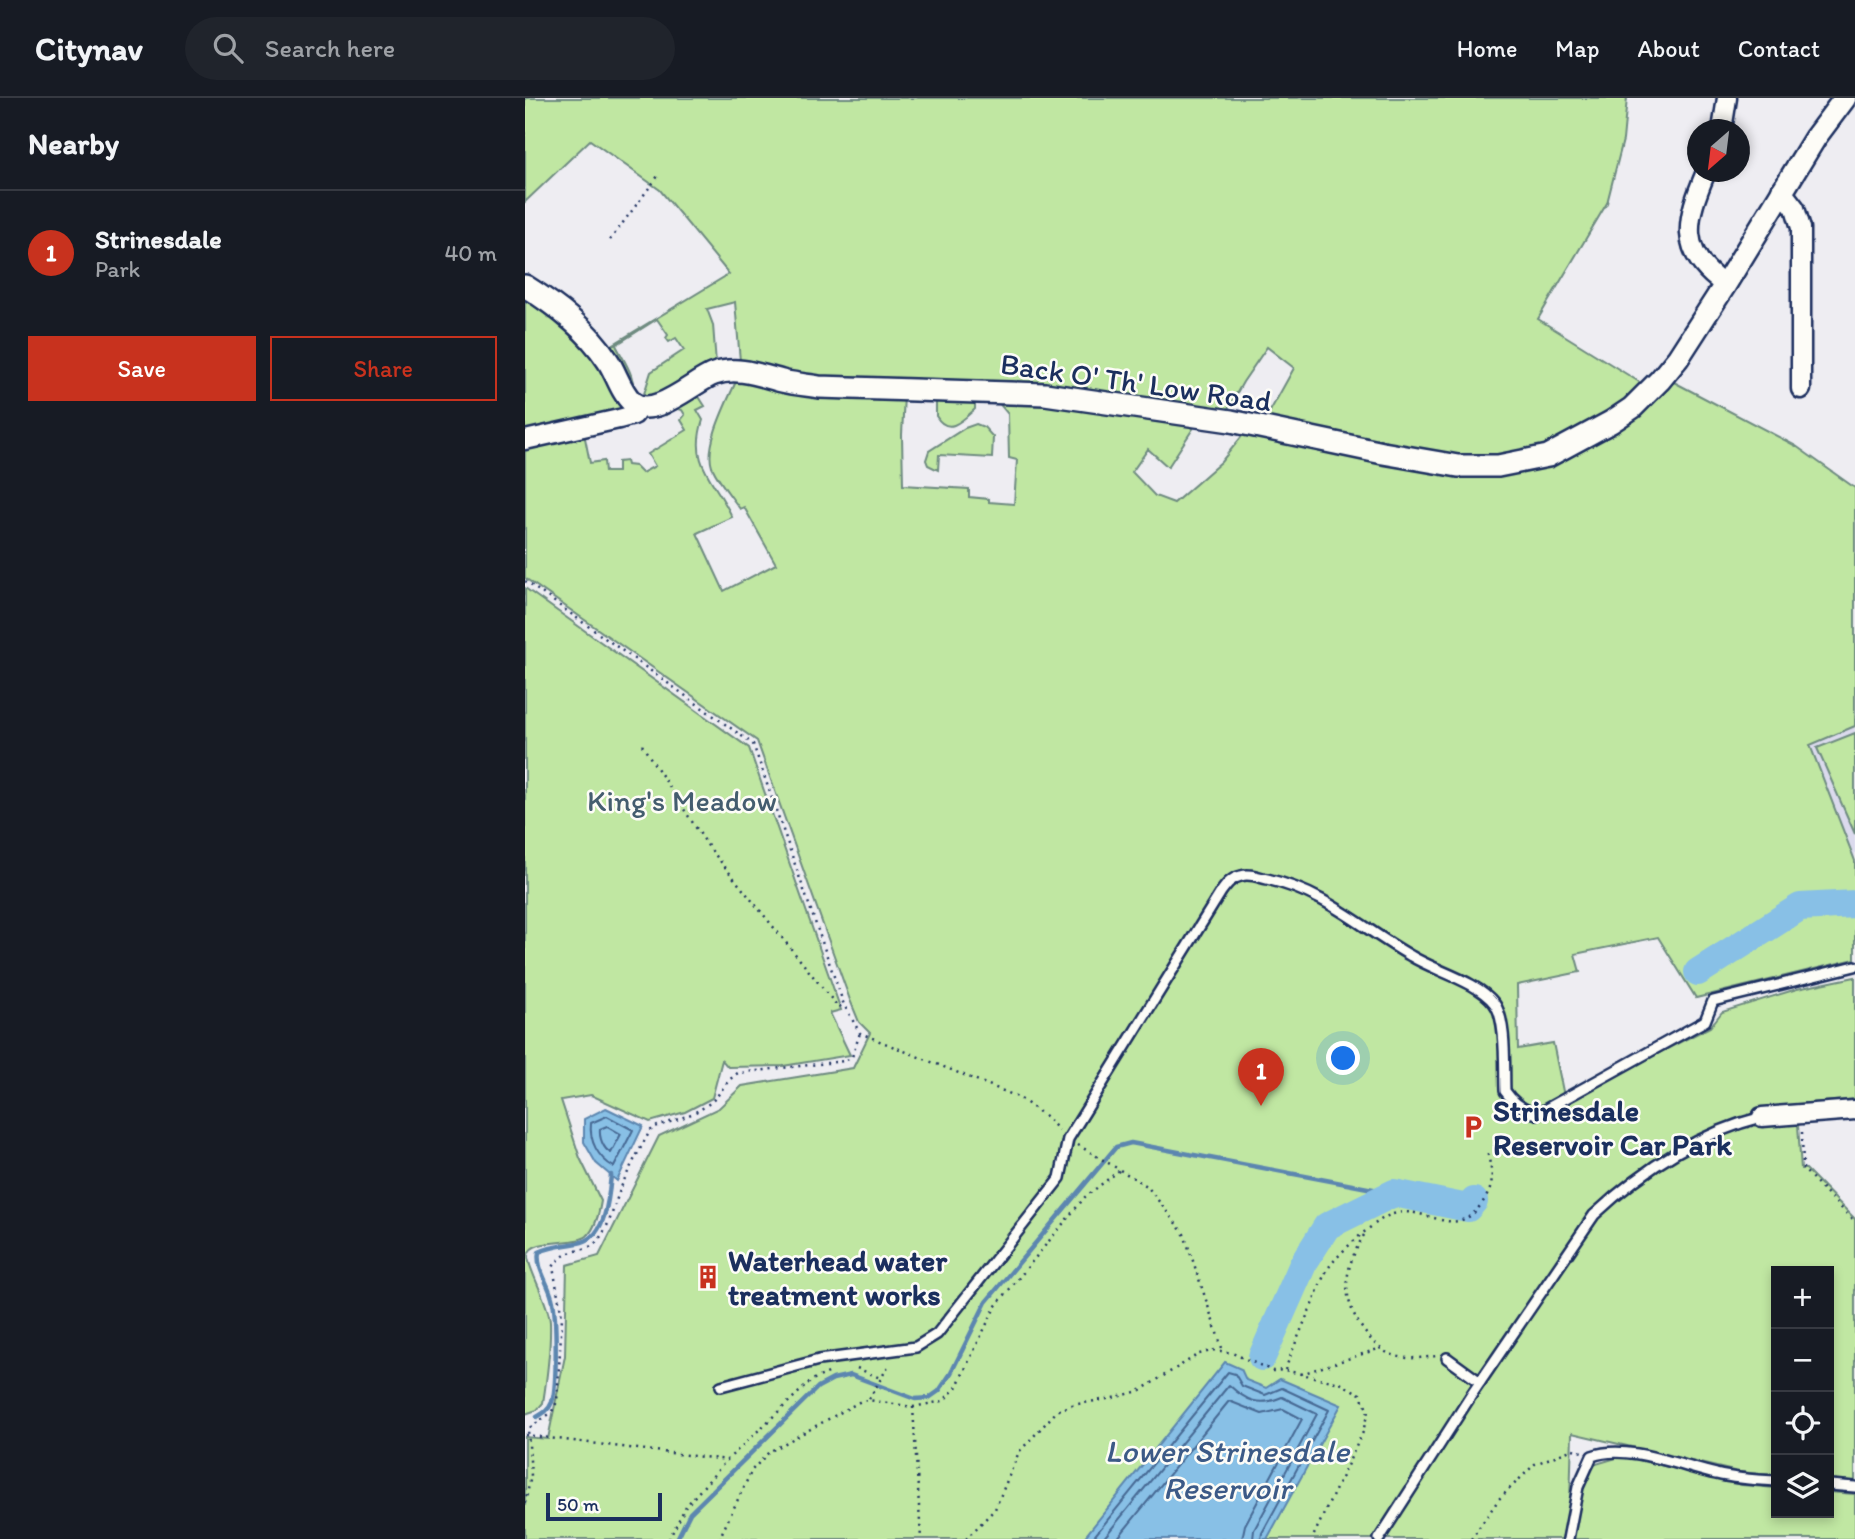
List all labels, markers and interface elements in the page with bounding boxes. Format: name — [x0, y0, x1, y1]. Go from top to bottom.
search box — [185, 17, 675, 80]
text: Citynav — [35, 29, 143, 68]
icon: search — [209, 29, 247, 67]
text: Search here — [265, 32, 395, 64]
text: Home — [1457, 34, 1517, 63]
text: Map — [1555, 34, 1599, 63]
text: About — [1637, 34, 1700, 63]
text: Contact — [1738, 34, 1820, 63]
north arrow — [1687, 119, 1750, 182]
text: Nearby — [28, 125, 119, 162]
text: Strinesdale — [95, 223, 222, 255]
text: 1 — [46, 239, 56, 267]
text: 40 m — [444, 239, 497, 267]
text: Park — [95, 255, 140, 283]
button: Save — [28, 336, 256, 401]
button: Share — [270, 336, 497, 401]
street label: Back O' Th' Low Road — [998, 345, 1274, 419]
park label: King's Meadow — [587, 782, 777, 819]
your location — [1326, 1041, 1360, 1075]
pin: 1 — [1238, 1048, 1284, 1106]
place label: Strinesdale Reservoir Car Park — [1493, 1092, 1732, 1163]
parking icon: Strinesdale Reservoir Car Park — [1459, 1113, 1487, 1141]
place label: Waterhead water treatment works — [728, 1242, 948, 1313]
building icon: Waterhead water treatment works — [694, 1263, 722, 1291]
map controls — [1771, 1266, 1834, 1518]
button: + — [1771, 1266, 1834, 1329]
button: − — [1771, 1329, 1834, 1392]
button: locate — [1771, 1392, 1834, 1455]
water label: Lower Strinesdale Reservoir — [1105, 1432, 1351, 1507]
button: layers — [1771, 1455, 1834, 1518]
scale bar — [546, 1490, 661, 1522]
text: 50 m — [557, 1493, 599, 1516]

